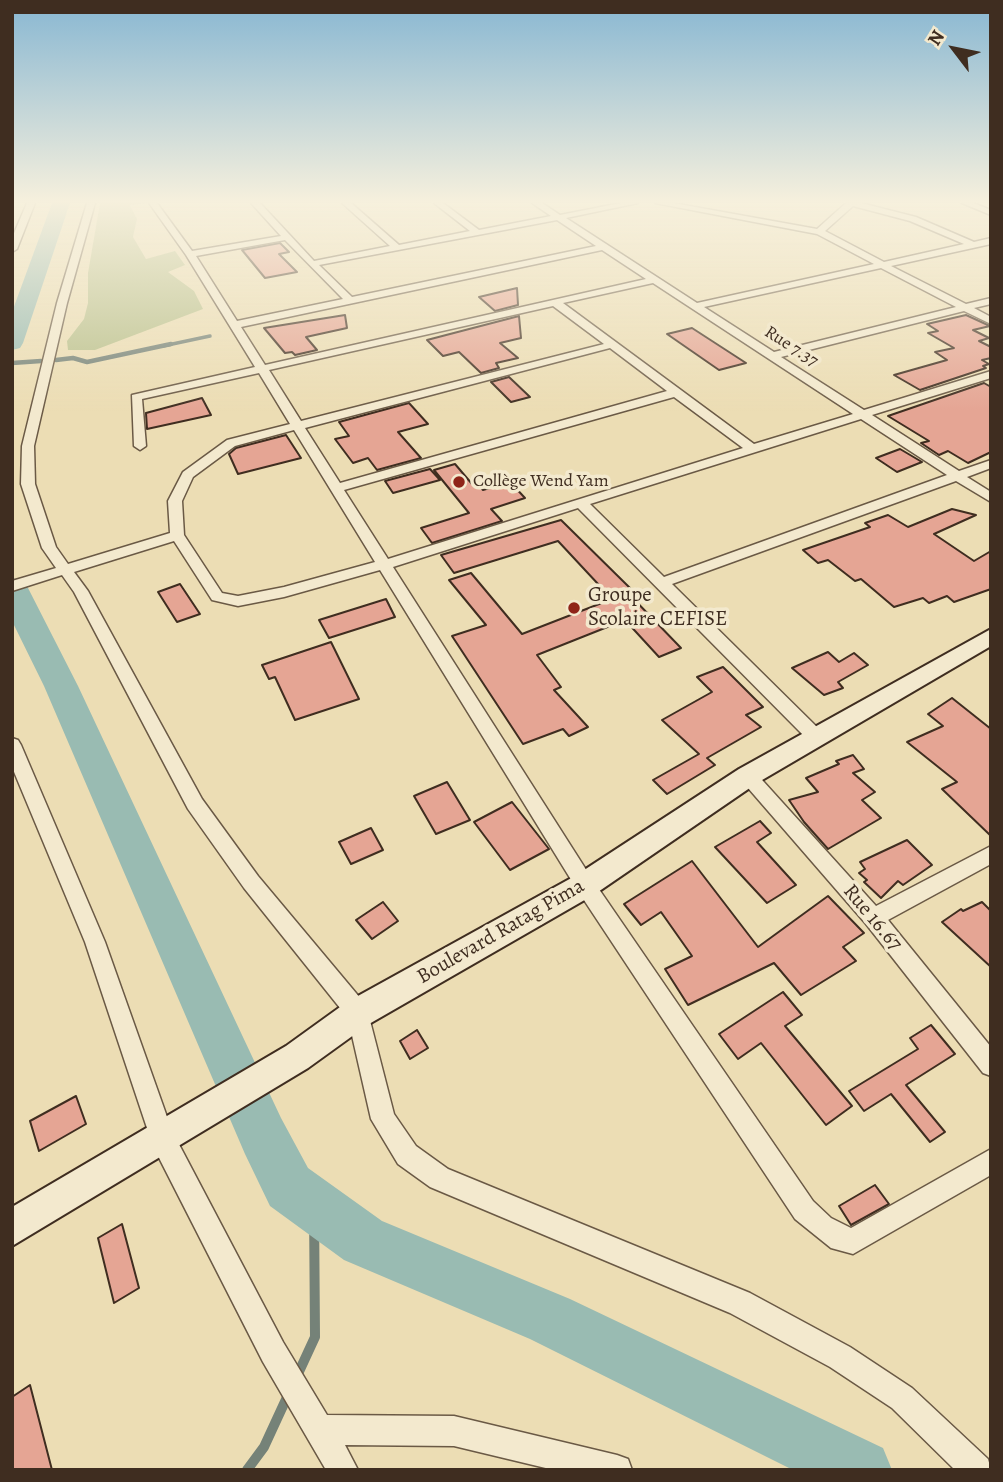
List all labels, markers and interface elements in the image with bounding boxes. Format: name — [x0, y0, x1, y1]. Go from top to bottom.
north arrow — [919, 14, 989, 84]
text: N — [921, 25, 951, 51]
street label: Rue 7.37 — [760, 322, 822, 372]
place label: Collège Wend Yam — [473, 471, 609, 493]
marker: Collège Wend Yam — [451, 474, 467, 490]
place label: Groupe Scolaire CEFISE — [588, 583, 727, 633]
marker: Groupe Scolaire CEFISE — [566, 600, 582, 616]
street label: Boulevard Ratag Pima — [413, 874, 589, 990]
street label: Rue 16.67 — [837, 880, 907, 956]

